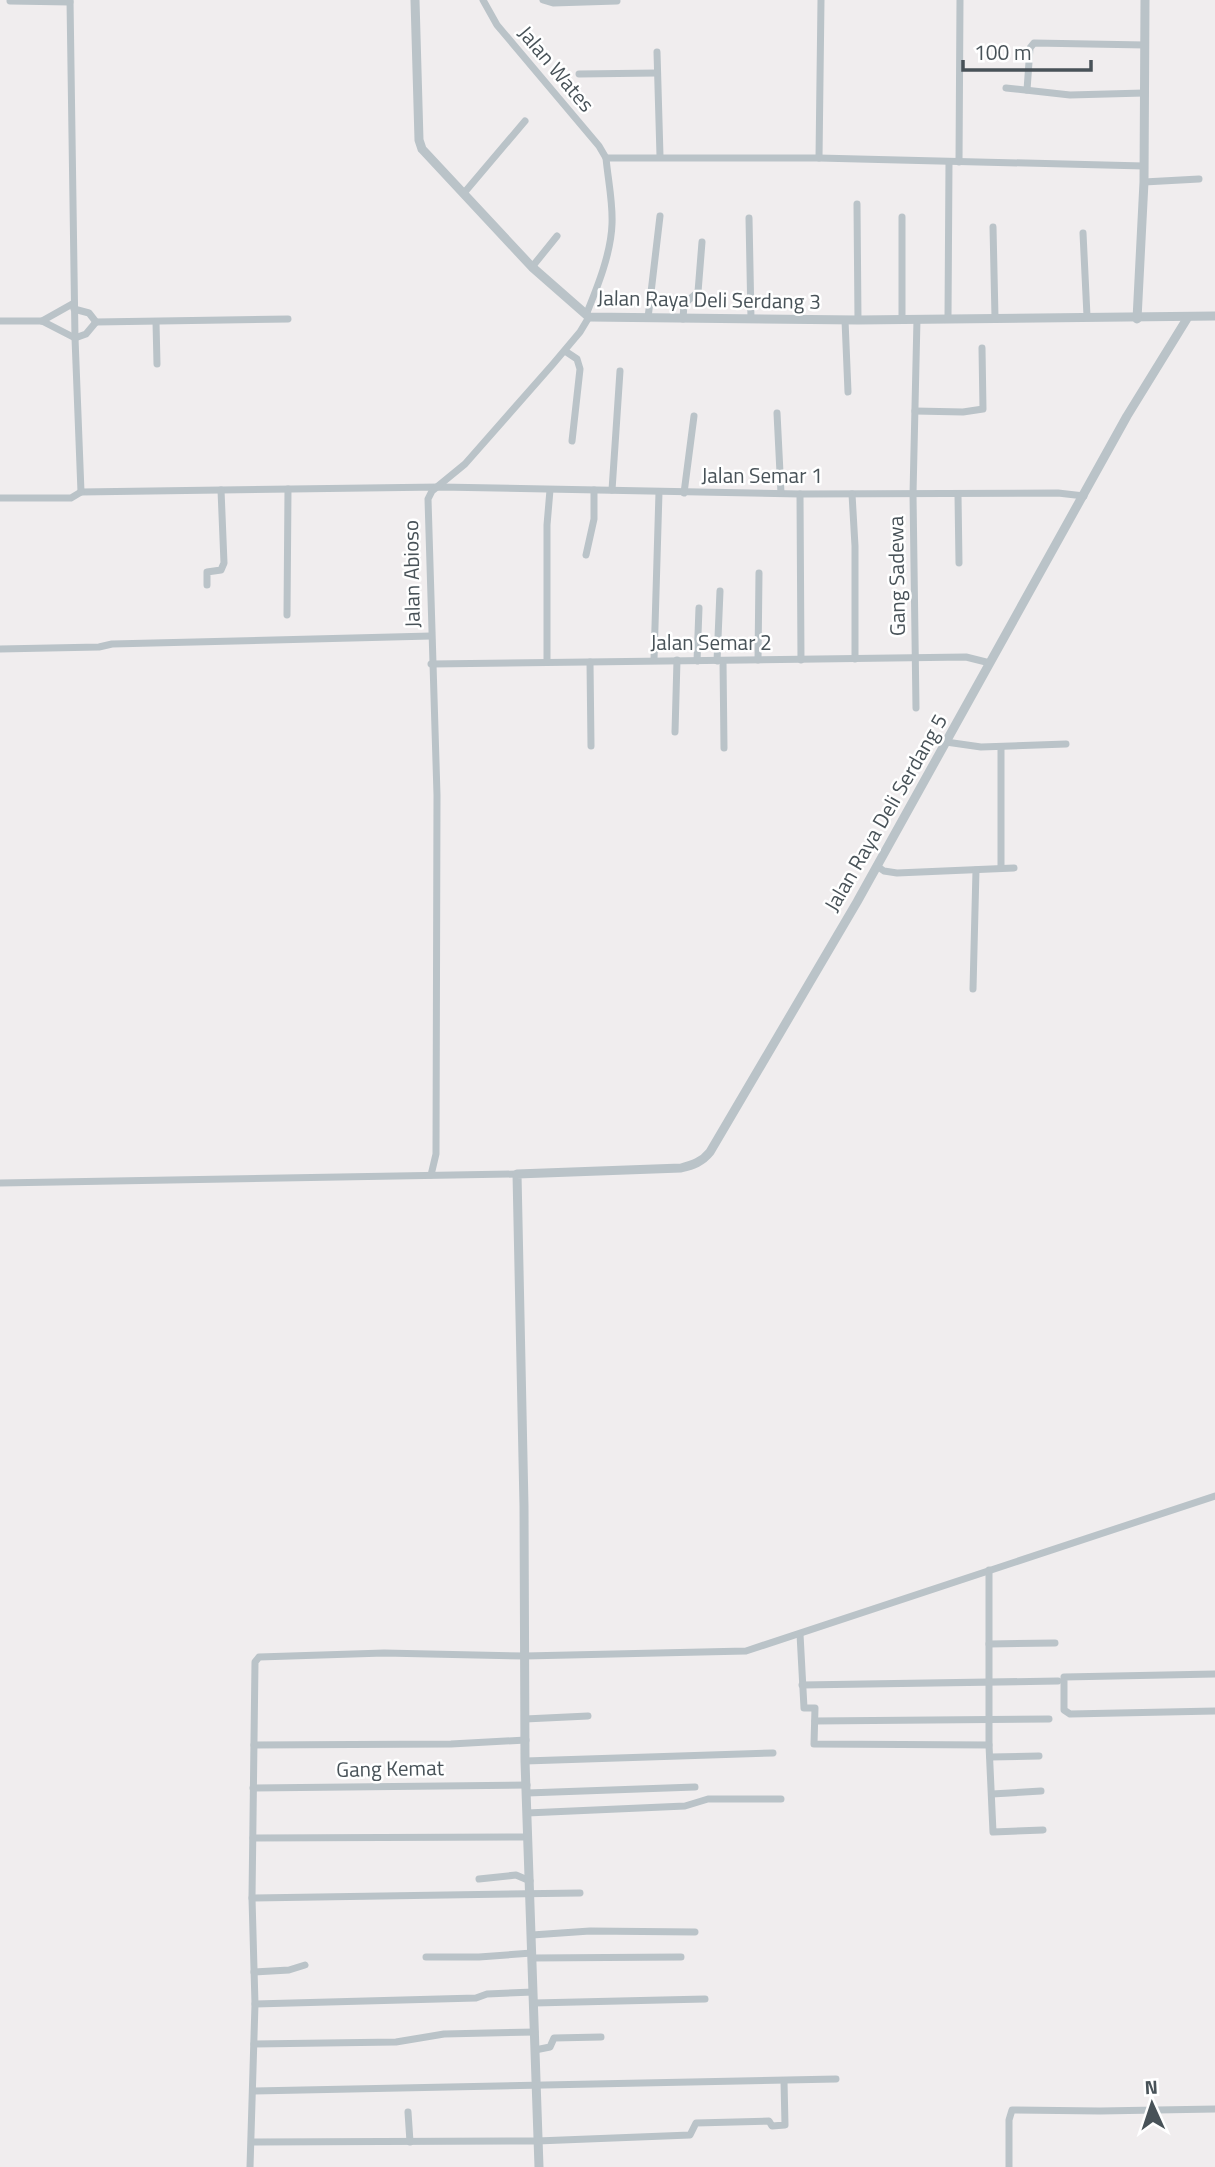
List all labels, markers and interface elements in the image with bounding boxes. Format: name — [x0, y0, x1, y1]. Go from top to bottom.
street label: Jalan Wates — [511, 18, 603, 119]
scale bar — [963, 28, 1091, 72]
text: 100 m — [974, 36, 1031, 68]
street label: Jalan Raya Deli Serdang 3 — [597, 281, 821, 317]
street label: Jalan Semar 1 — [701, 459, 823, 491]
street label: Gang Sadewa — [879, 515, 913, 636]
street label: Jalan Abioso — [394, 520, 428, 628]
street label: Jalan Semar 2 — [650, 626, 772, 658]
street label: Jalan Raya Deli Serdang 5 — [815, 708, 955, 917]
street label: Gang Kemat — [336, 1751, 445, 1785]
north arrow — [1117, 2069, 1187, 2139]
text: N — [1144, 2072, 1158, 2101]

